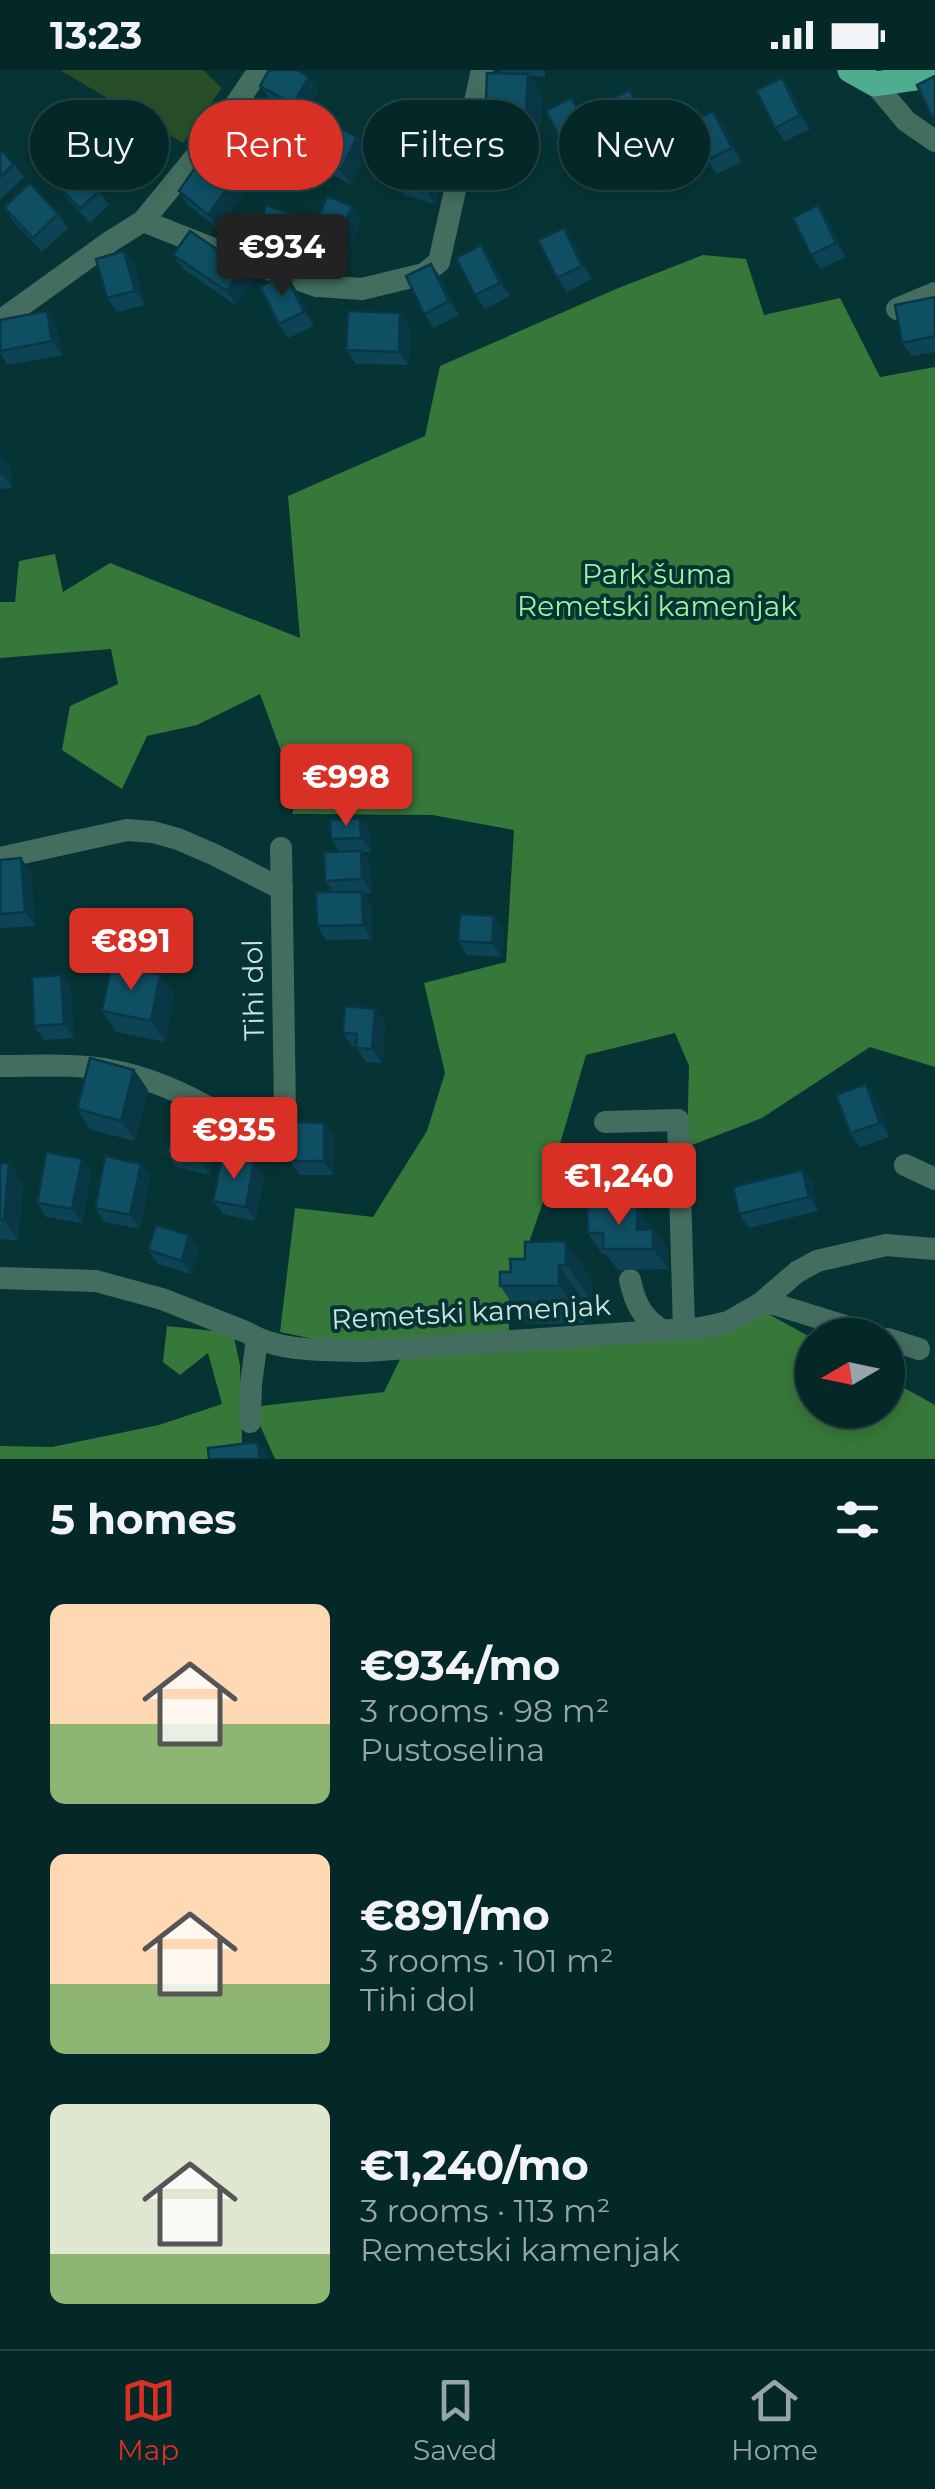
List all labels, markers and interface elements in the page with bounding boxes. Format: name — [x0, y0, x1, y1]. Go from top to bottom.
text: 13:23 — [50, 12, 142, 59]
chip: Buy — [30, 100, 169, 190]
chip: Rent — [189, 100, 343, 190]
chip: Filters — [363, 100, 539, 190]
chip: New — [559, 100, 710, 190]
pin: €934 — [223, 214, 341, 299]
text: €934 — [239, 227, 325, 266]
park label: Park šuma Remetski kamenjak — [517, 557, 797, 623]
pin: €998 — [287, 744, 405, 829]
text: €998 — [302, 757, 390, 796]
pin: €891 — [72, 908, 190, 993]
text: €891 — [91, 921, 171, 960]
street label: Tihi dol — [235, 939, 271, 1041]
pin: €935 — [175, 1097, 293, 1182]
text: €935 — [192, 1110, 276, 1149]
pin: €1,240 — [538, 1143, 700, 1228]
text: €1,240 — [564, 1156, 674, 1195]
street label: Remetski kamenjak — [330, 1288, 612, 1336]
north arrow — [795, 1318, 905, 1428]
map controls — [795, 1318, 905, 1428]
icon: filters — [830, 1492, 885, 1547]
text: 5 homes — [50, 1493, 237, 1545]
text: €934/mo — [360, 1639, 560, 1691]
icon: home — [130, 1644, 250, 1764]
text: 3 rooms · 98 m² — [360, 1691, 609, 1730]
text: Pustoselina — [360, 1730, 545, 1769]
text: €891/mo — [360, 1889, 550, 1941]
icon: home — [130, 1894, 250, 2014]
text: 3 rooms · 101 m² — [360, 1941, 614, 1980]
text: Tihi dol — [360, 1980, 476, 2019]
text: €1,240/mo — [360, 2139, 589, 2191]
icon: home — [130, 2144, 250, 2264]
text: 3 rooms · 113 m² — [360, 2191, 611, 2230]
text: Remetski kamenjak — [360, 2230, 680, 2269]
tab: Map — [117, 2373, 179, 2467]
tab: Saved — [413, 2373, 497, 2467]
tab: Home — [731, 2373, 818, 2467]

